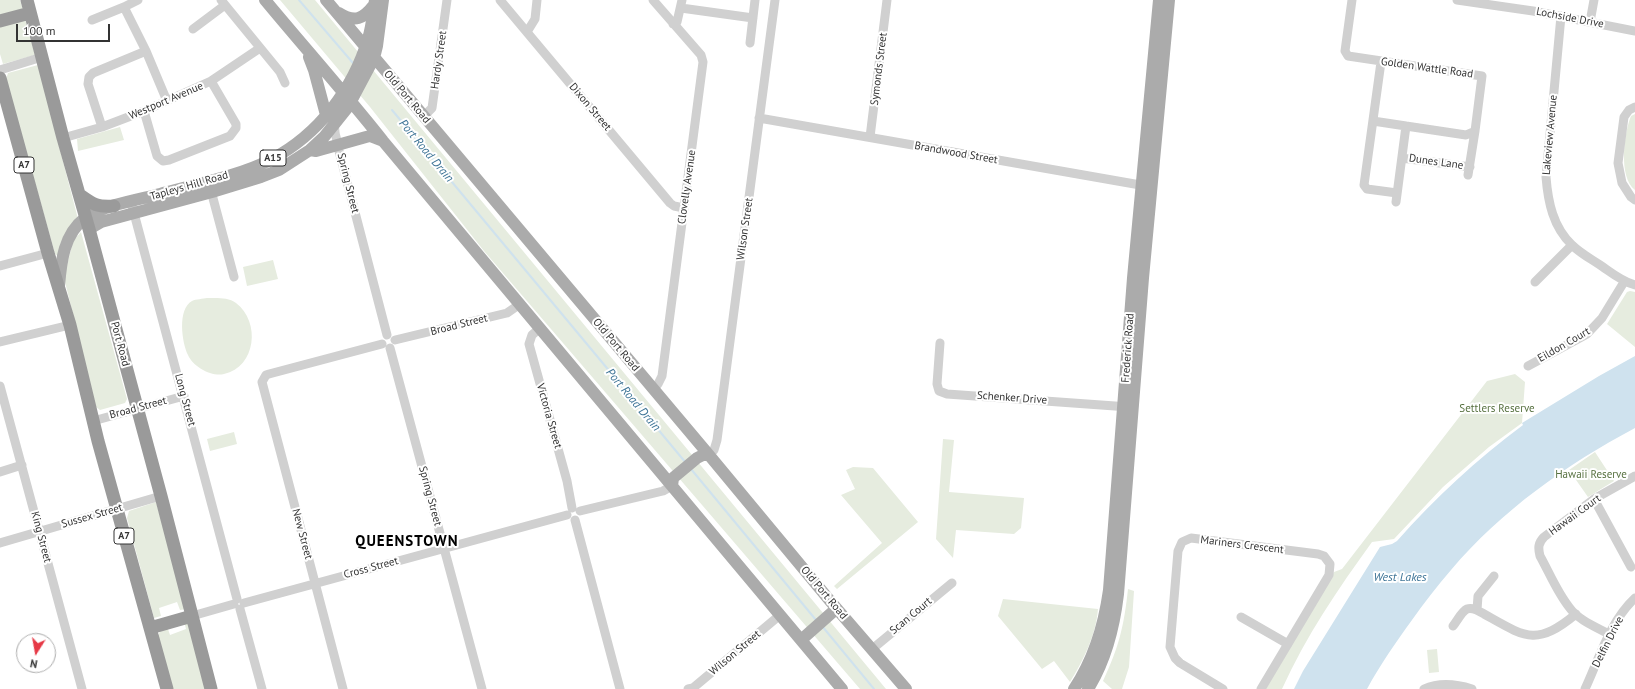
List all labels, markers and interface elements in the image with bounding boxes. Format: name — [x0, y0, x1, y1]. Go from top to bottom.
street label: Lochside Drive — [1535, 5, 1605, 31]
scale bar — [18, 16, 112, 42]
text: 100 m — [23, 23, 56, 38]
street label: Hardy Street — [428, 30, 450, 90]
street label: Symonds Street — [868, 32, 890, 106]
street label: Golden Wattle Road — [1380, 55, 1474, 81]
street label: Old Port Road — [381, 68, 433, 126]
street label: Westport Avenue — [127, 79, 205, 123]
street label: Dixon Street — [566, 80, 614, 134]
street label: Lakeview Avenue — [1540, 94, 1560, 176]
water label: Port Road Drain — [396, 117, 456, 185]
street label: Brandwood Street — [913, 139, 999, 167]
street label: Clovelly Avenue — [675, 149, 699, 225]
road number: A15 — [260, 150, 286, 166]
street label: Spring Street — [334, 152, 362, 214]
street label: Dunes Lane — [1408, 152, 1464, 172]
road number: A7 — [14, 157, 34, 173]
street label: Tapleys Hill Road — [148, 169, 230, 203]
street label: Wilson Street — [734, 197, 756, 261]
street label: Broad Street — [429, 312, 489, 338]
street label: Frederick Road — [1119, 313, 1137, 383]
street label: Old Port Road — [590, 316, 642, 374]
street label: Port Road — [108, 320, 132, 368]
street label: Eildon Court — [1535, 325, 1593, 365]
water label: Port Road Drain — [603, 366, 663, 434]
street label: Long Street — [172, 372, 198, 428]
street label: Victoria Street — [533, 382, 565, 450]
street label: Schenker Drive — [976, 389, 1048, 407]
street label: Broad Street — [108, 394, 168, 422]
park label: Settlers Reserve — [1459, 402, 1535, 416]
street label: Spring Street — [416, 465, 444, 527]
park label: Hawaii Reserve — [1555, 468, 1627, 482]
street label: Hawaii Court — [1547, 492, 1603, 538]
street label: Sussex Street — [60, 501, 124, 531]
street label: New Street — [289, 507, 315, 561]
street label: King Street — [28, 510, 54, 564]
road number: A7 — [114, 528, 134, 544]
district label: QUEENSTOWN — [355, 533, 459, 551]
street label: Mariners Crescent — [1200, 533, 1284, 557]
street label: Cross Street — [342, 554, 400, 582]
street label: Old Port Road — [798, 564, 850, 622]
water label: West Lakes — [1373, 571, 1427, 585]
street label: Scan Court — [887, 595, 935, 637]
street label: Delfin Drive — [1590, 614, 1626, 670]
street label: Wilson Street — [707, 628, 763, 678]
north arrow — [16, 633, 56, 673]
text: N — [29, 656, 39, 671]

